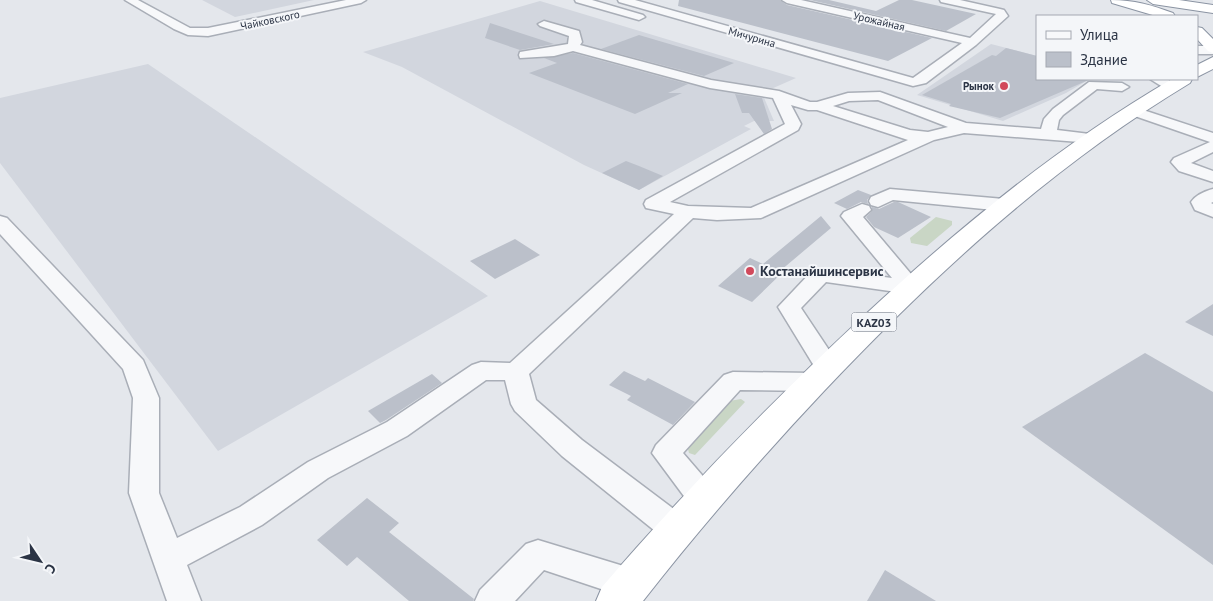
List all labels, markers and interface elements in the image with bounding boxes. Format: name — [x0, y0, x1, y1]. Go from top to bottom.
street label: Чайковского — [239, 7, 301, 33]
street label: Урожайная — [852, 8, 906, 34]
legend — [1036, 15, 1198, 80]
street label: Мичурина — [727, 24, 777, 50]
text: Улица — [1080, 25, 1118, 44]
text: Здание — [1080, 50, 1128, 69]
place label: Рынок — [963, 79, 995, 93]
marker: Рынок — [998, 80, 1010, 92]
place label: Костанайшинсервис — [760, 262, 884, 280]
marker: Костанайшинсервис — [744, 265, 756, 277]
road number: KАZ03 — [852, 313, 896, 332]
north arrow — [15, 536, 65, 586]
text: С — [41, 560, 60, 577]

